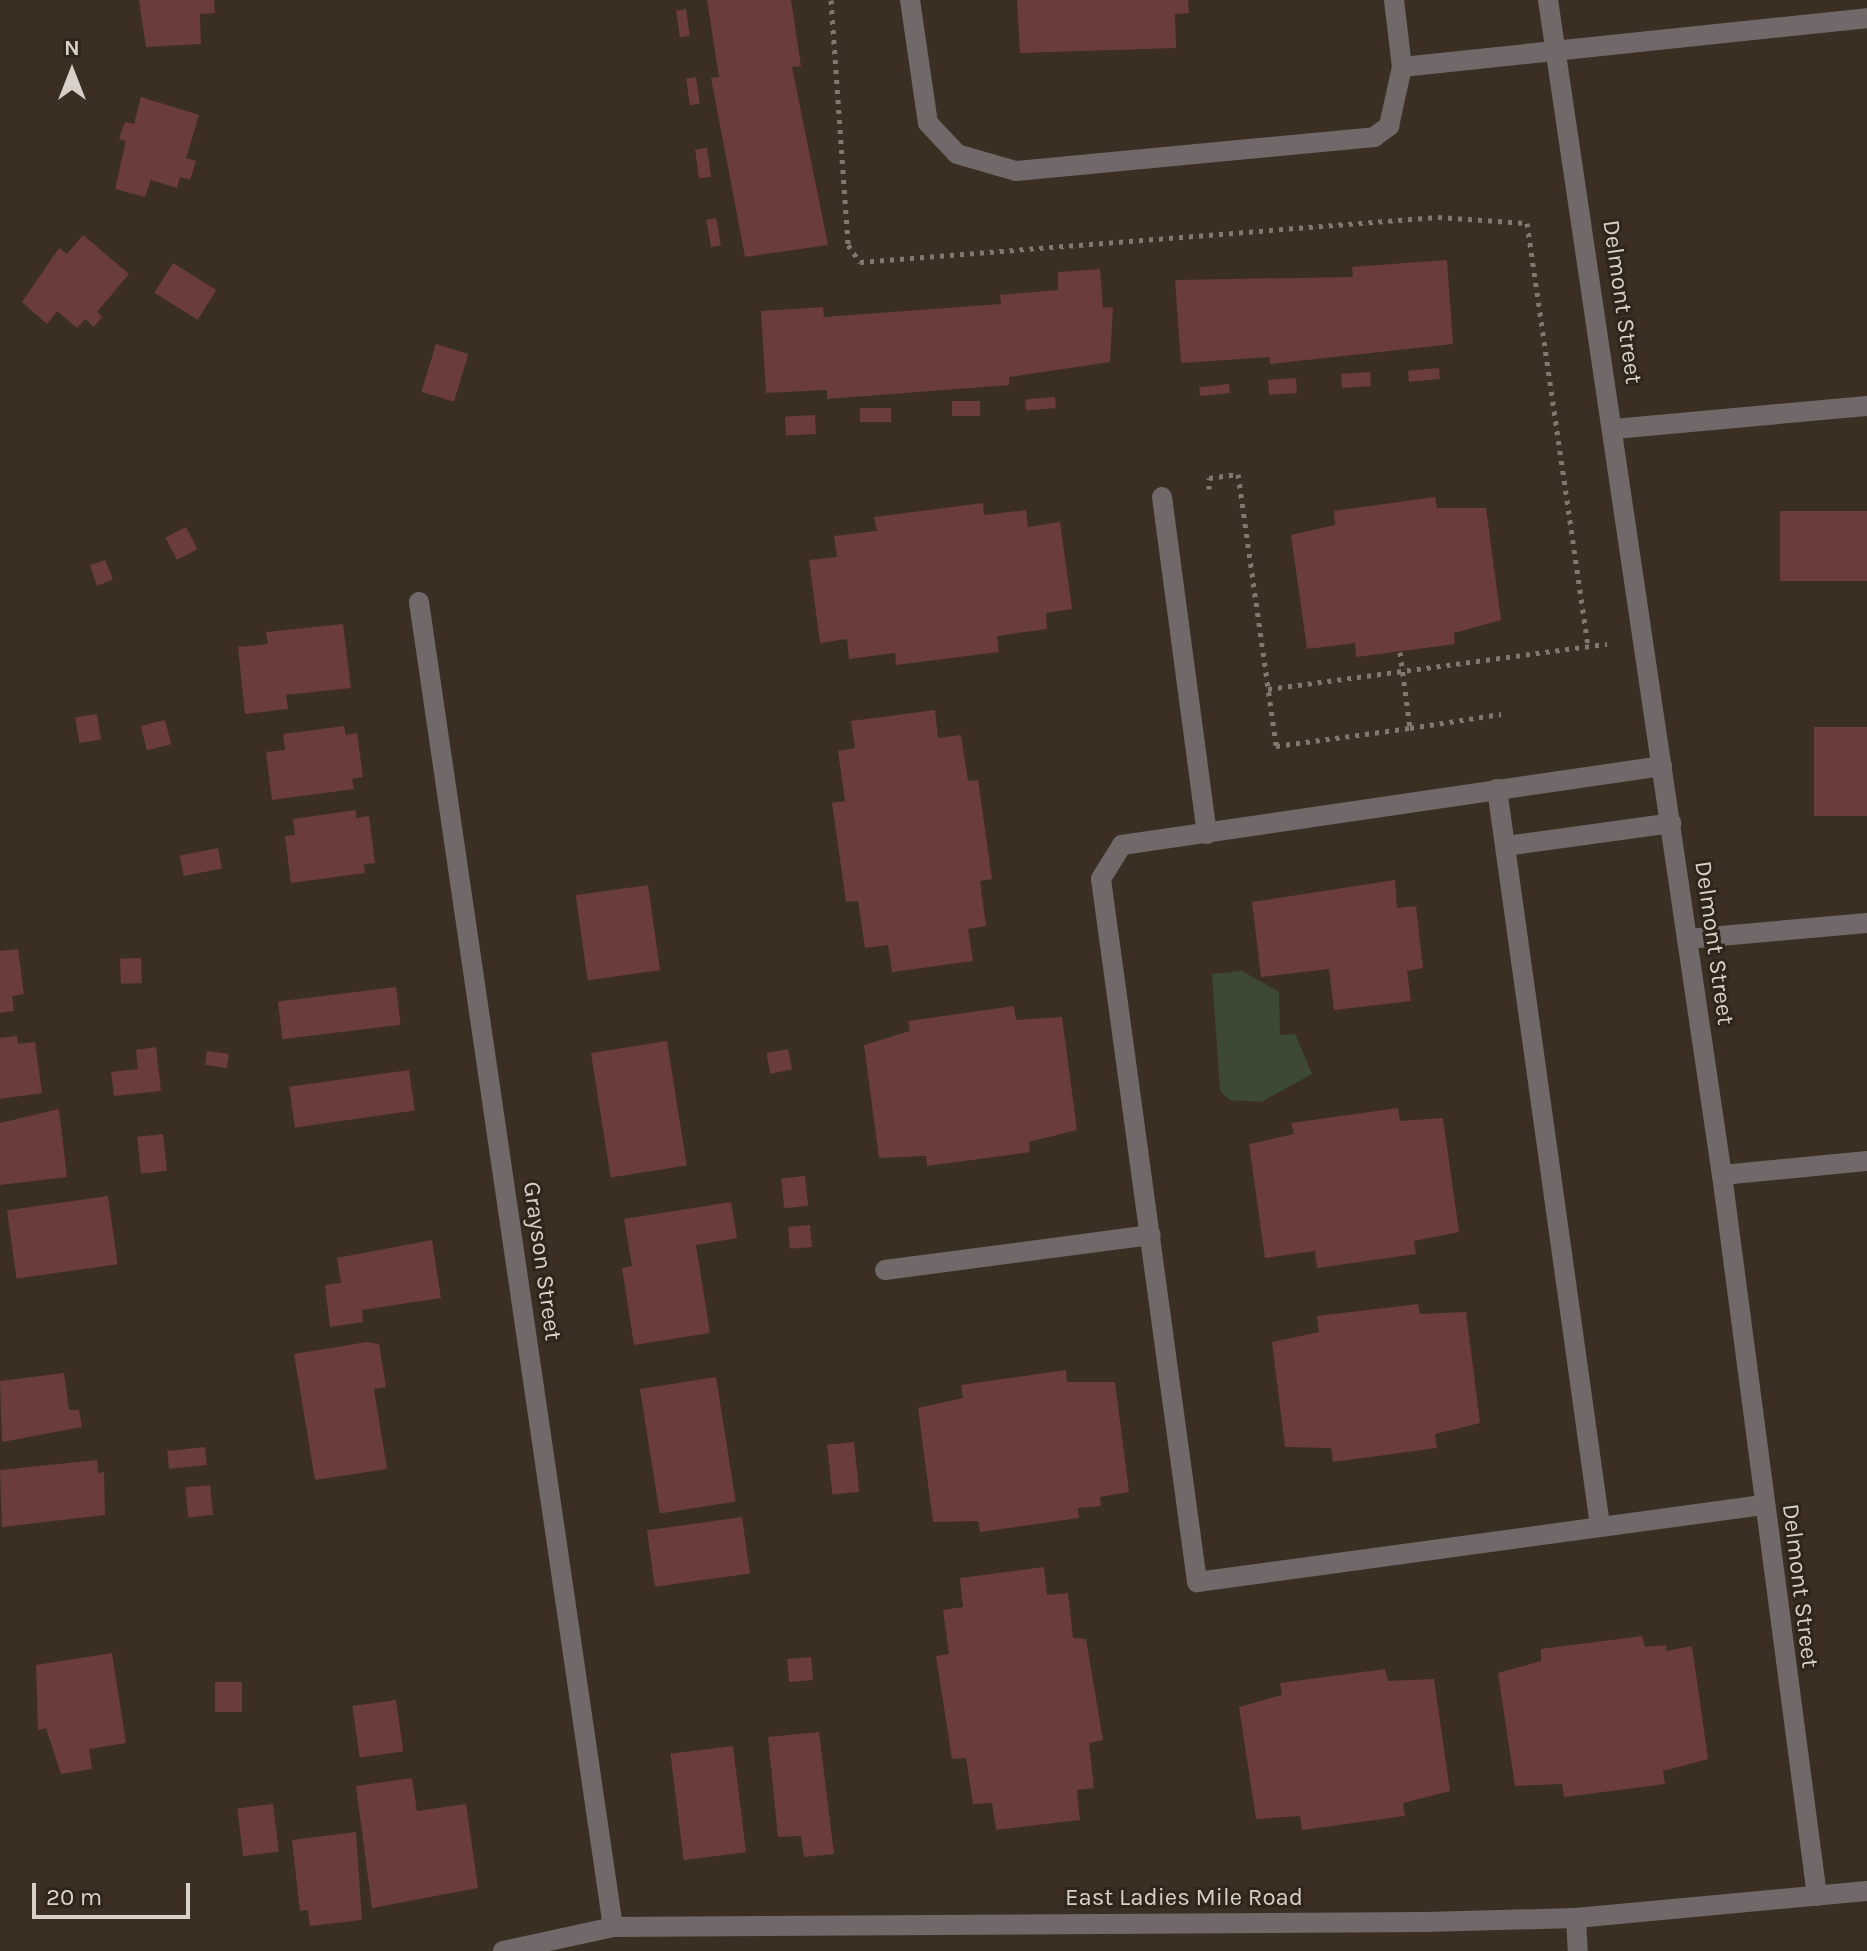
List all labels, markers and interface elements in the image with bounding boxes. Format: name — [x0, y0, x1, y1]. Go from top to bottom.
north arrow — [32, 32, 112, 112]
text: N — [64, 35, 80, 61]
street label: Delmont Street — [1596, 218, 1648, 386]
street label: Delmont Street — [1688, 859, 1740, 1027]
street label: Grayson Street — [517, 1180, 567, 1342]
street label: Delmont Street — [1776, 1502, 1824, 1670]
scale bar — [36, 1867, 194, 1917]
text: 20 m — [46, 1883, 102, 1911]
street label: East Ladies Mile Road — [1065, 1884, 1303, 1912]

